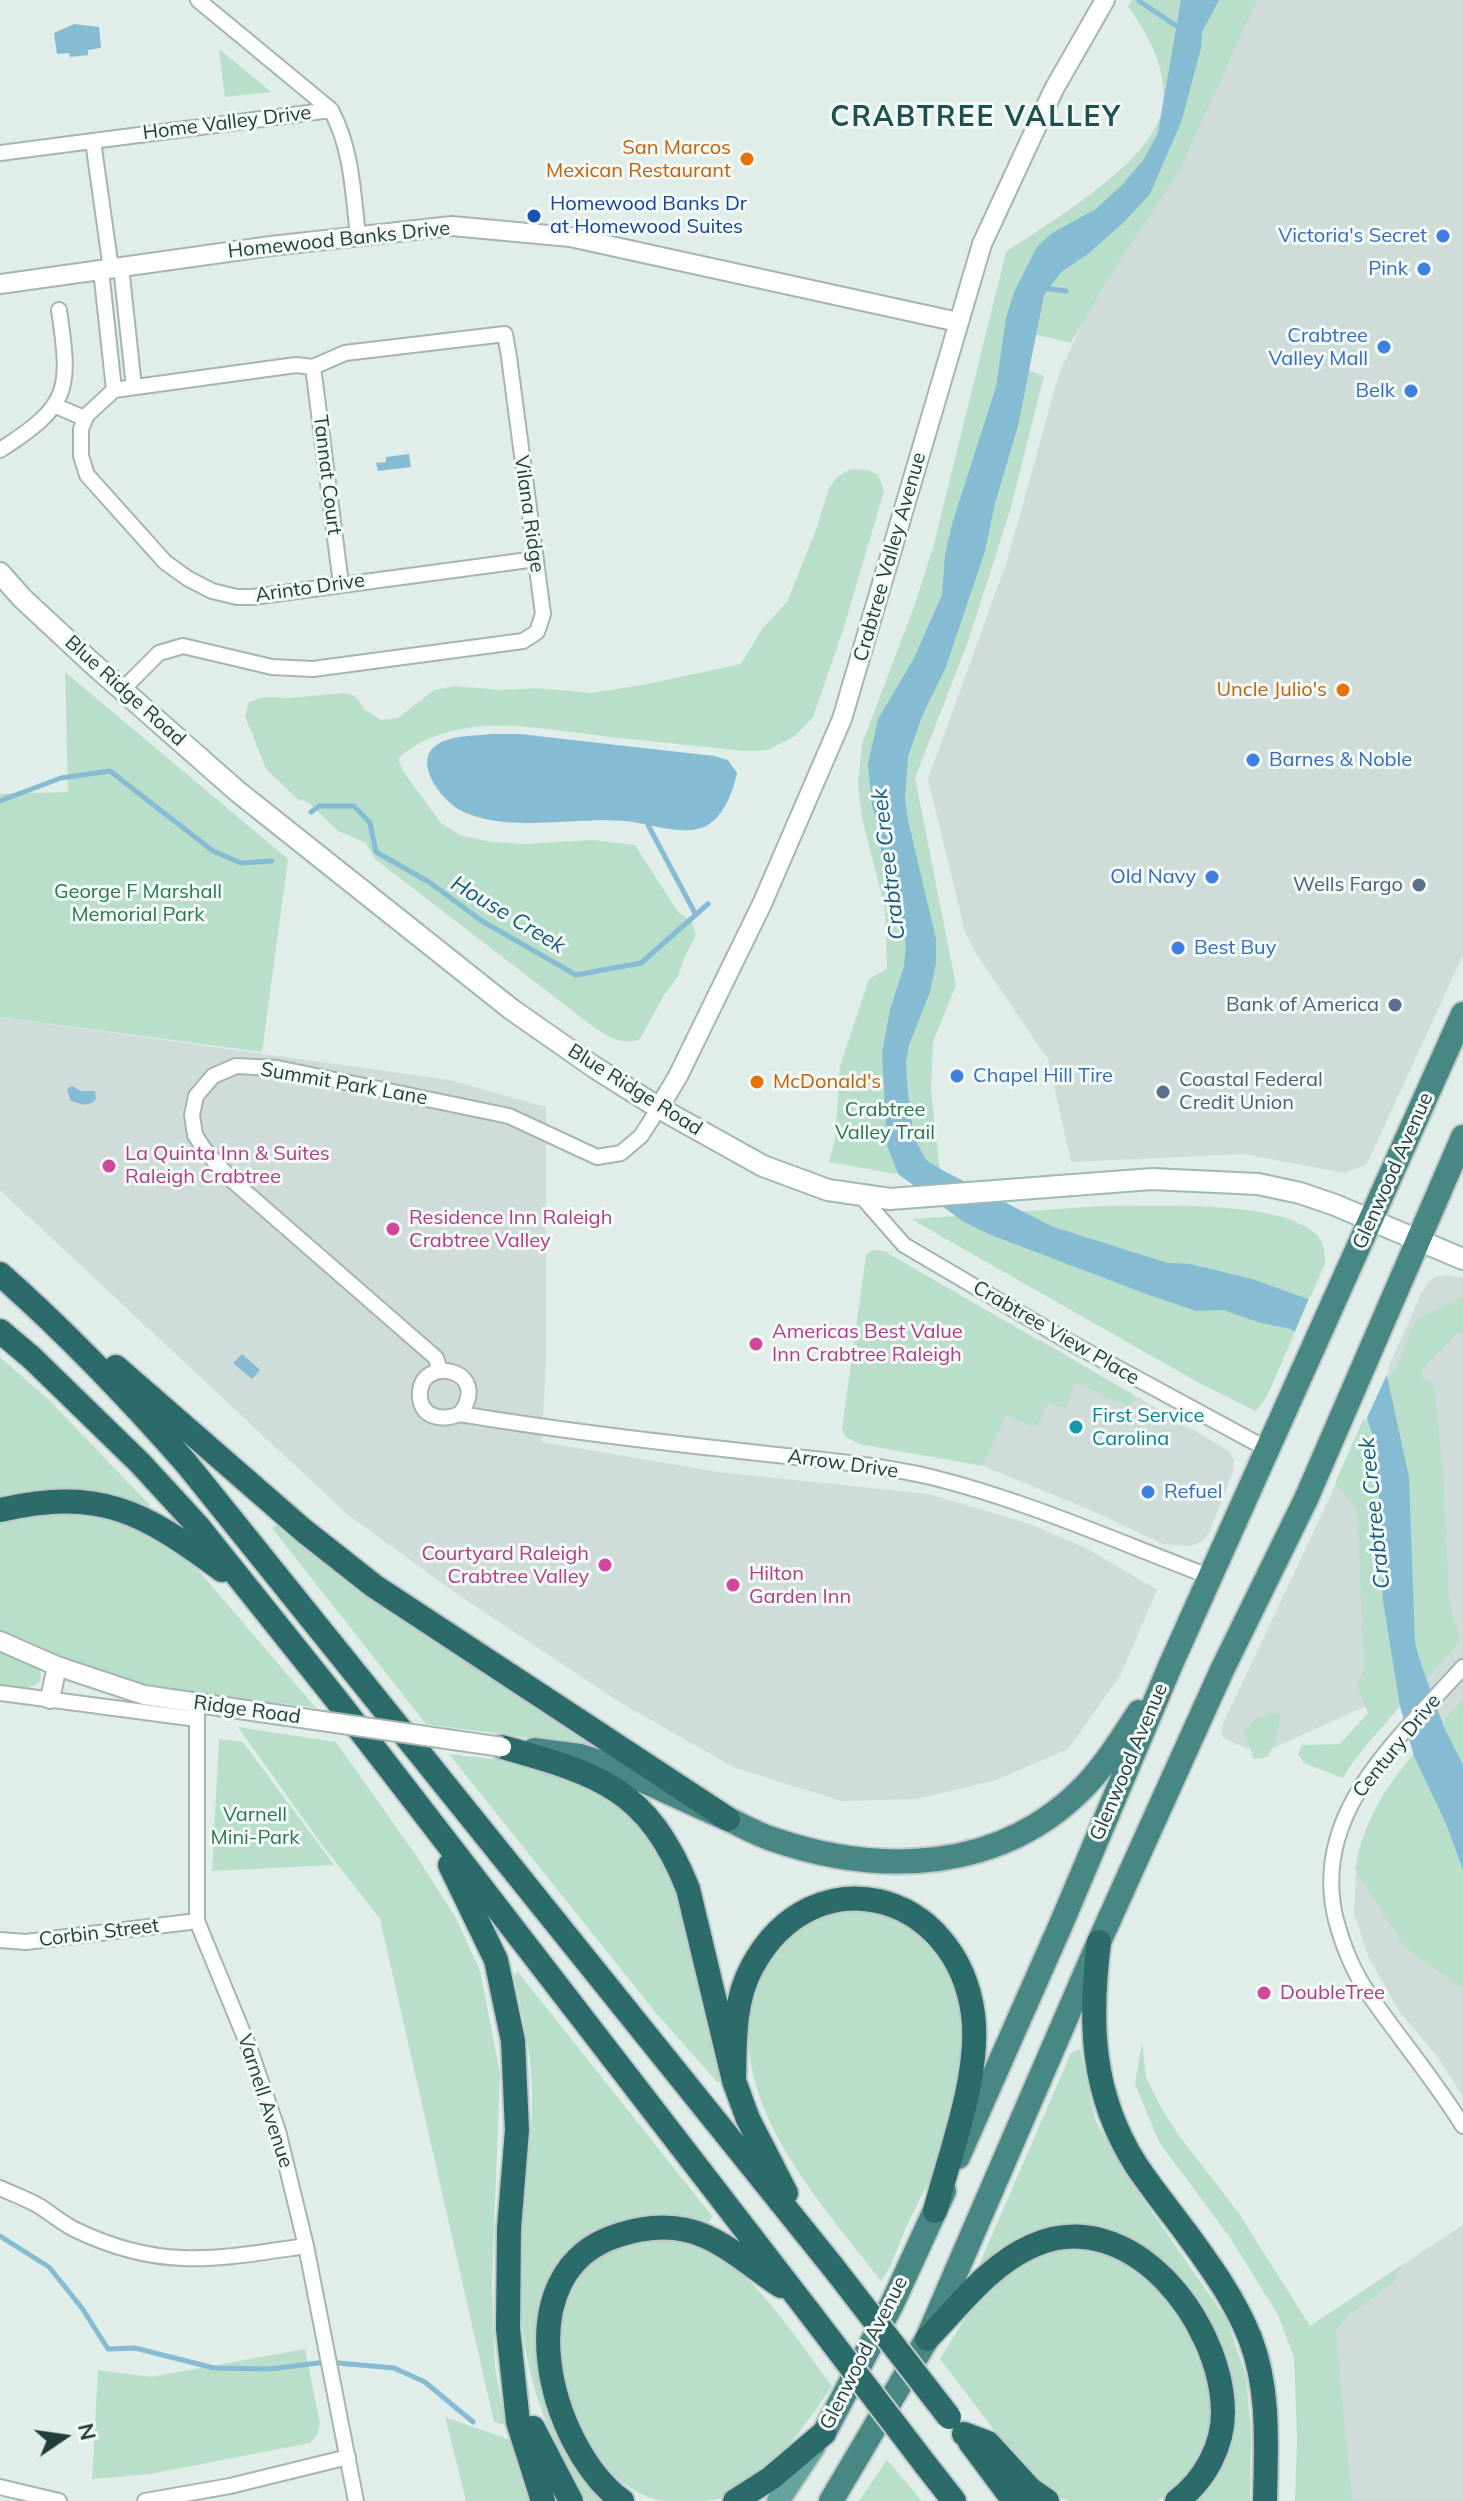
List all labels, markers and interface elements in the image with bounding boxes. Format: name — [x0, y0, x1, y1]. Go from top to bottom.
street label: Home Valley Drive — [141, 101, 313, 145]
district label: CRABTREE VALLEY — [830, 101, 1122, 135]
place label: San Marcos Mexican Restaurant — [546, 136, 731, 183]
marker: San Marcos Mexican Restaurant — [738, 150, 756, 168]
place label: Homewood Banks Dr at Homewood Suites — [550, 192, 747, 239]
marker: Homewood Banks Dr at Homewood Suites — [525, 207, 543, 225]
street label: Homewood Banks Drive — [227, 216, 451, 264]
place label: Victoria's Secret — [1278, 224, 1427, 248]
marker: Victoria's Secret — [1434, 227, 1452, 245]
place label: Pink — [1368, 257, 1408, 281]
marker: Pink — [1415, 260, 1433, 278]
place label: Crabtree Valley Mall — [1268, 324, 1368, 371]
marker: Crabtree Valley Mall — [1375, 338, 1393, 356]
place label: Belk — [1355, 379, 1395, 403]
marker: Belk — [1402, 382, 1420, 400]
street label: Tannat Court — [308, 414, 346, 536]
street label: Crabtree Valley Avenue — [849, 450, 931, 664]
street label: Vilana Ridge — [509, 454, 549, 574]
street label: Arinto Drive — [254, 568, 366, 608]
street label: Blue Ridge Road — [60, 631, 190, 751]
place label: Uncle Julio's — [1217, 678, 1327, 702]
marker: Uncle Julio's — [1334, 681, 1352, 699]
place label: Barnes & Noble — [1269, 748, 1412, 772]
marker: Barnes & Noble — [1244, 751, 1262, 769]
water label: Crabtree Creek — [867, 787, 911, 941]
place label: Old Navy — [1110, 865, 1196, 889]
marker: Old Navy — [1203, 868, 1221, 886]
water label: House Creek — [446, 870, 570, 960]
place label: Wells Fargo — [1293, 873, 1403, 897]
marker: Wells Fargo — [1410, 876, 1428, 894]
park label: George F Marshall Memorial Park — [54, 880, 222, 927]
place label: Best Buy — [1194, 936, 1276, 960]
marker: Best Buy — [1169, 939, 1187, 957]
place label: Bank of America — [1226, 993, 1379, 1017]
marker: Bank of America — [1386, 996, 1404, 1014]
street label: Blue Ridge Road — [563, 1039, 707, 1141]
street label: Summit Park Lane — [259, 1058, 429, 1110]
place label: Chapel Hill Tire — [973, 1064, 1113, 1088]
marker: Chapel Hill Tire — [948, 1067, 966, 1085]
place label: Coastal Federal Credit Union — [1179, 1068, 1323, 1115]
place label: McDonald's — [773, 1070, 881, 1094]
marker: McDonald's — [748, 1073, 766, 1091]
marker: Coastal Federal Credit Union — [1154, 1083, 1172, 1101]
street label: Glenwood Avenue — [1348, 1089, 1438, 1253]
park label: Crabtree Valley Trail — [835, 1098, 935, 1145]
place label: La Quinta Inn & Suites Raleigh Crabtree — [125, 1142, 330, 1189]
marker: La Quinta Inn & Suites Raleigh Crabtree — [100, 1157, 118, 1175]
place label: Residence Inn Raleigh Crabtree Valley — [409, 1206, 612, 1253]
marker: Residence Inn Raleigh Crabtree Valley — [384, 1220, 402, 1238]
street label: Crabtree View Place — [968, 1276, 1144, 1390]
place label: Americas Best Value Inn Crabtree Raleigh — [772, 1320, 963, 1367]
marker: Americas Best Value Inn Crabtree Raleigh — [747, 1335, 765, 1353]
place label: First Service Carolina — [1092, 1404, 1204, 1451]
marker: First Service Carolina — [1067, 1418, 1085, 1436]
water label: Crabtree Creek — [1354, 1436, 1396, 1590]
street label: Arrow Drive — [786, 1444, 900, 1484]
place label: Refuel — [1164, 1480, 1222, 1504]
marker: Refuel — [1139, 1483, 1157, 1501]
place label: Courtyard Raleigh Crabtree Valley — [421, 1542, 589, 1589]
marker: Courtyard Raleigh Crabtree Valley — [596, 1556, 614, 1574]
place label: Hilton Garden Inn — [749, 1562, 851, 1609]
marker: Hilton Garden Inn — [724, 1576, 742, 1594]
street label: Glenwood Avenue — [1085, 1680, 1173, 1844]
street label: Century Drive — [1348, 1689, 1446, 1803]
street label: Ridge Road — [192, 1691, 302, 1729]
park label: Varnell Mini-Park — [210, 1803, 300, 1850]
street label: Corbin Street — [38, 1914, 160, 1952]
place label: DoubleTree — [1280, 1981, 1385, 2005]
marker: DoubleTree — [1255, 1984, 1273, 2002]
street label: Varnell Avenue — [232, 2031, 298, 2171]
street label: Glenwood Avenue — [815, 2272, 913, 2434]
north arrow — [24, 2397, 104, 2477]
text: N — [72, 2420, 103, 2443]

